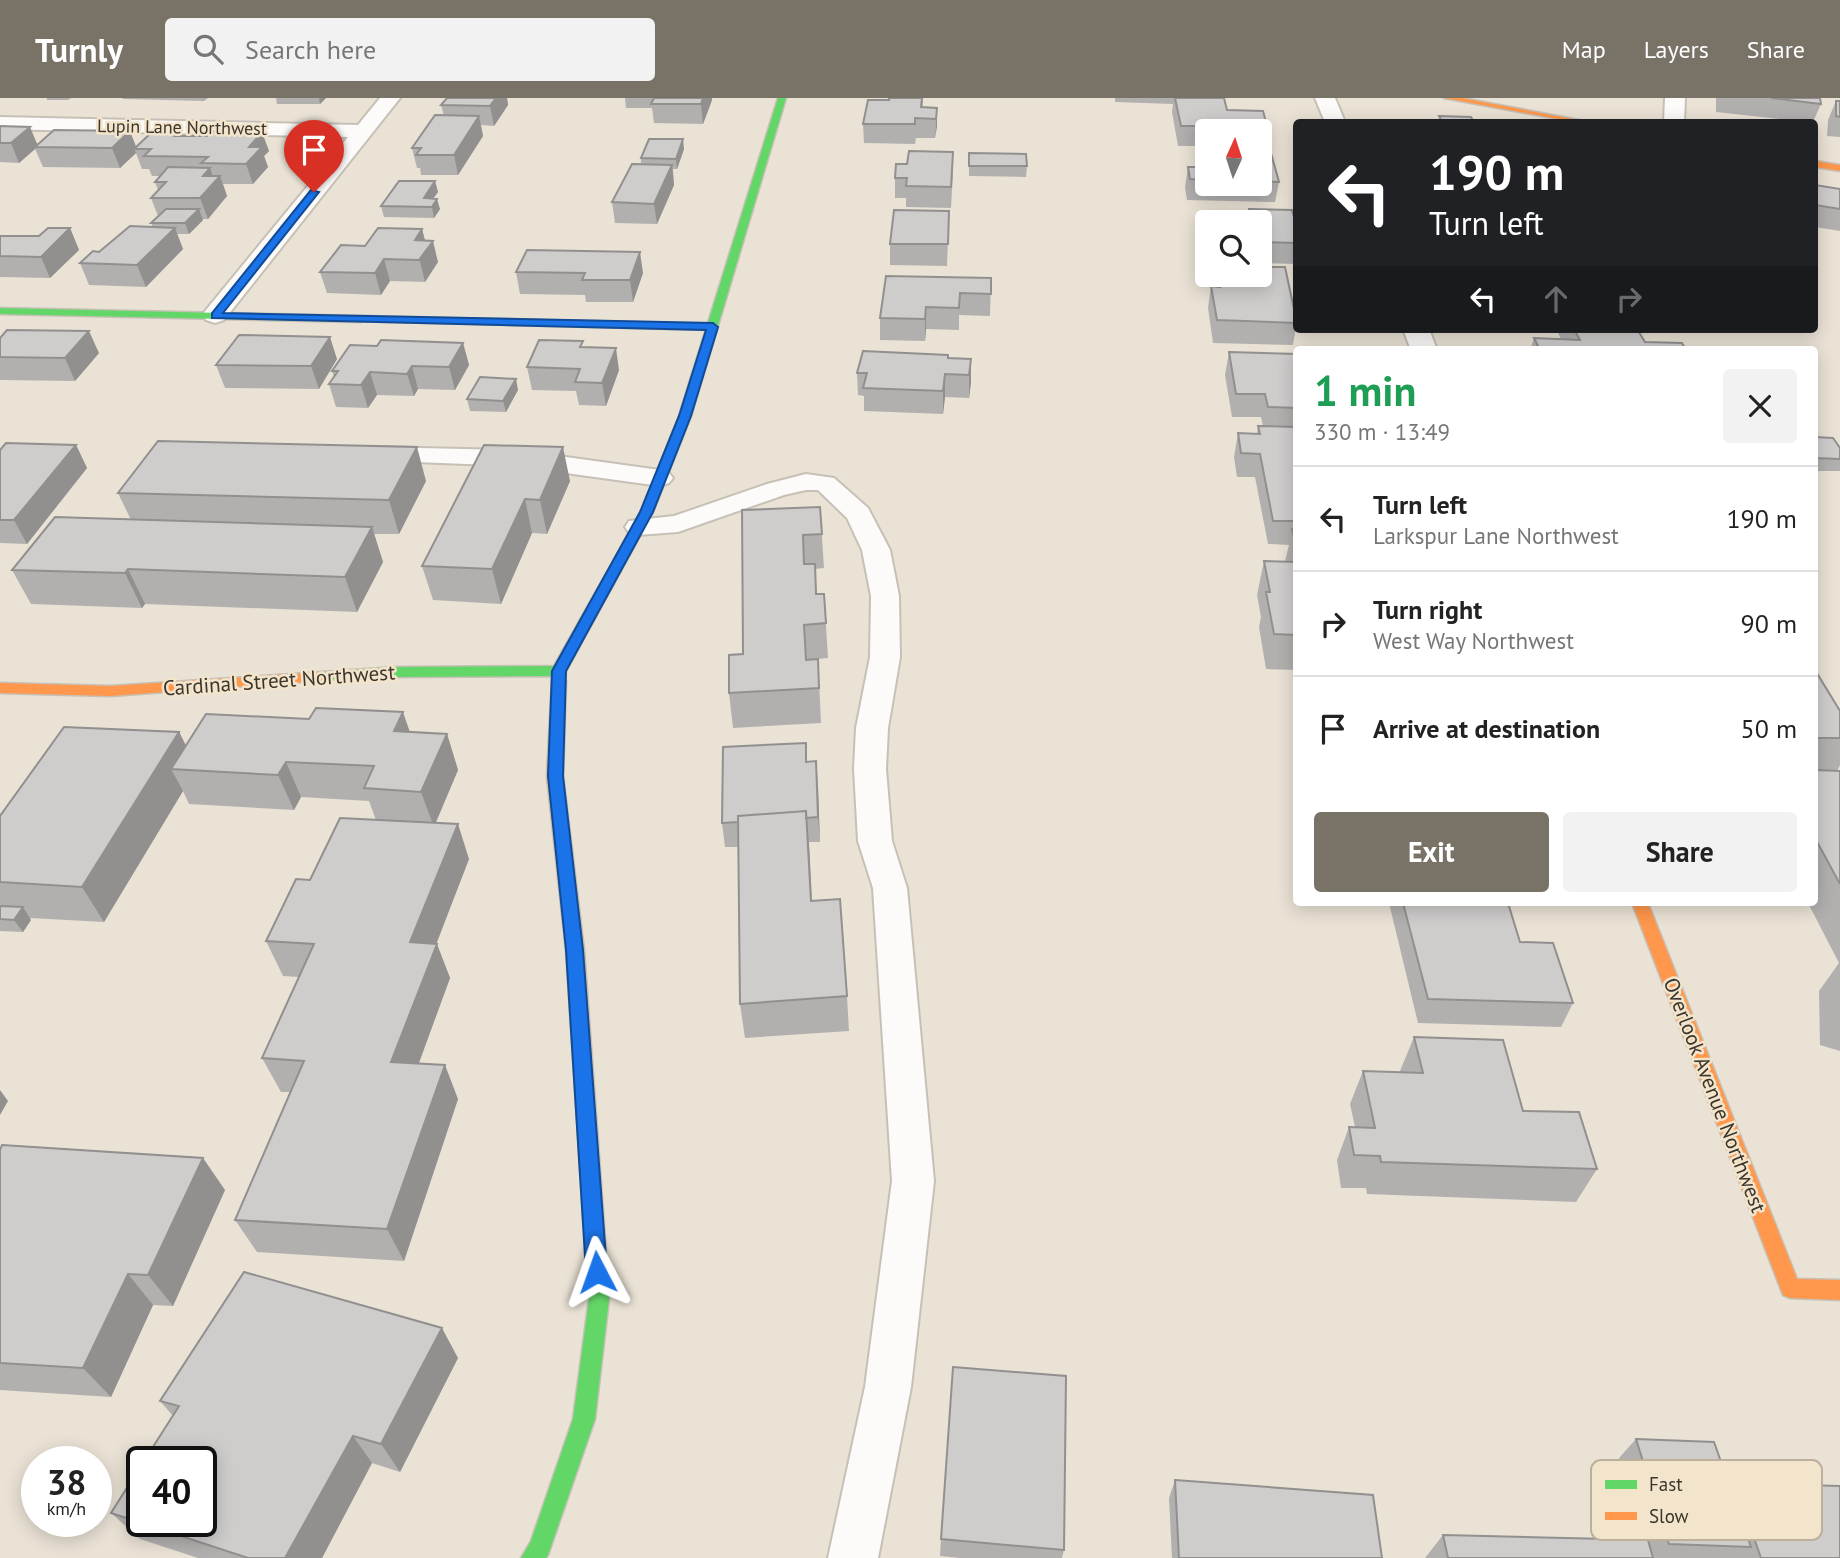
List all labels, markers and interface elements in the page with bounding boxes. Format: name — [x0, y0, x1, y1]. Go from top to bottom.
search box — [165, 18, 655, 81]
text: Turnly — [35, 28, 123, 71]
icon: search — [189, 30, 227, 68]
text: Search here — [245, 33, 376, 66]
text: Map — [1562, 34, 1606, 65]
text: Layers — [1644, 34, 1709, 65]
text: Share — [1747, 34, 1805, 65]
street label: Lupin Lane Northwest — [97, 114, 267, 140]
north arrow — [1195, 119, 1272, 196]
map controls — [1195, 119, 1272, 287]
pin — [284, 120, 344, 192]
icon: arrive — [295, 131, 333, 169]
text: 190 m — [1429, 140, 1564, 204]
icon: left — [1314, 147, 1405, 238]
text: Turn left — [1429, 202, 1544, 244]
button: search — [1195, 210, 1272, 287]
icon: left — [1464, 280, 1502, 318]
icon: ahead — [1537, 280, 1575, 318]
icon: right — [1610, 280, 1648, 318]
text: 1 min — [1314, 363, 1416, 418]
button: close — [1723, 369, 1797, 443]
text: 330 m · 13:49 — [1314, 417, 1450, 446]
text: Turn left — [1373, 488, 1467, 521]
icon: left — [1314, 500, 1352, 538]
text: 190 m — [1726, 502, 1797, 535]
text: Larkspur Lane Northwest — [1373, 521, 1619, 550]
text: Turn right — [1373, 593, 1482, 626]
icon: right — [1314, 605, 1352, 643]
text: 90 m — [1741, 607, 1797, 640]
text: West Way Northwest — [1373, 626, 1574, 655]
street label: Cardinal Street Northwest — [162, 658, 396, 702]
icon: arrive — [1314, 710, 1352, 748]
text: Arrive at destination — [1373, 712, 1600, 745]
text: 50 m — [1741, 712, 1797, 745]
button: Exit — [1314, 812, 1549, 892]
button: Share — [1563, 812, 1797, 892]
street label: Overlook Avenue Northwest — [1658, 974, 1772, 1216]
position arrow — [560, 1235, 634, 1309]
speed limit sign: 40 — [126, 1446, 217, 1537]
text: 38 — [47, 1459, 86, 1505]
legend — [1591, 1460, 1822, 1540]
text: Fast — [1649, 1472, 1683, 1496]
text: km/h — [47, 1497, 86, 1520]
text: Slow — [1649, 1504, 1689, 1528]

